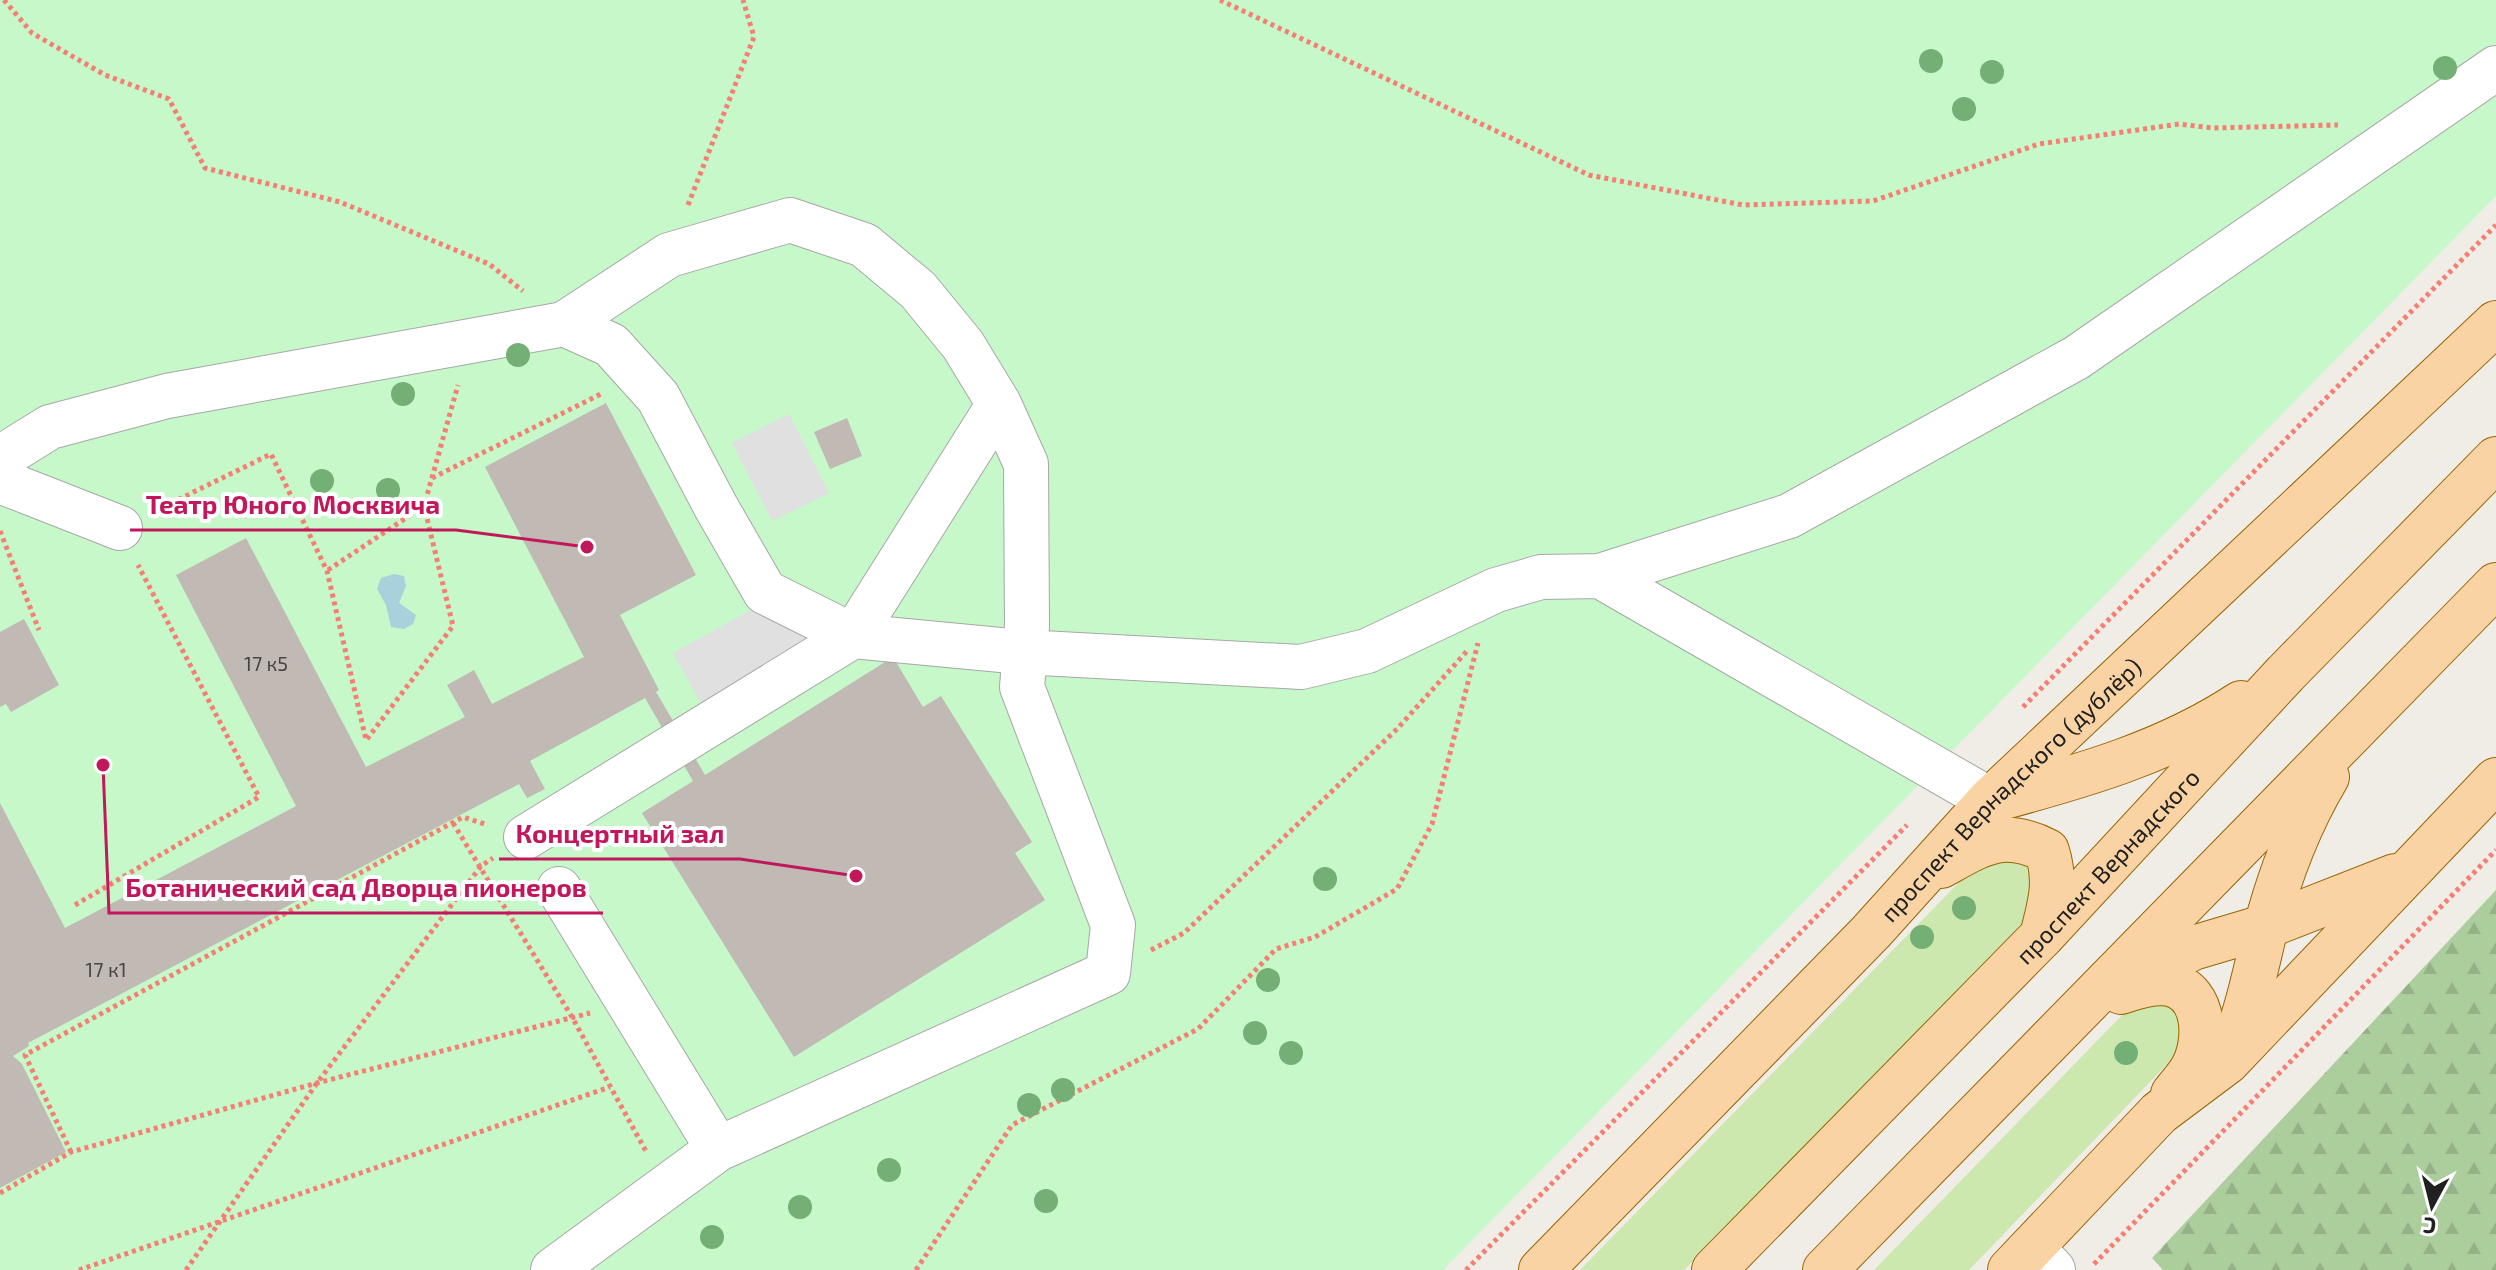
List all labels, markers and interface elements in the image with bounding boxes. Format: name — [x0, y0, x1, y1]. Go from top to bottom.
callout: Театр Юного Москвича — [130, 480, 456, 530]
text: Театр Юного Москвича — [146, 488, 440, 519]
house number: 17 к5 — [244, 651, 288, 675]
street label: проспект Вернадского (дублёр) — [1875, 652, 2149, 926]
street label: проспект Вернадского — [2008, 763, 2204, 969]
callout: Концертный зал — [499, 809, 740, 859]
text: Концертный зал — [516, 817, 724, 848]
callout: Ботанический сад Дворца пионеров — [109, 863, 603, 913]
text: Ботанический сад Дворца пионеров — [125, 871, 587, 902]
house number: 17 к1 — [85, 957, 127, 981]
north arrow — [2392, 1166, 2472, 1246]
text: С — [2421, 1213, 2437, 1241]

